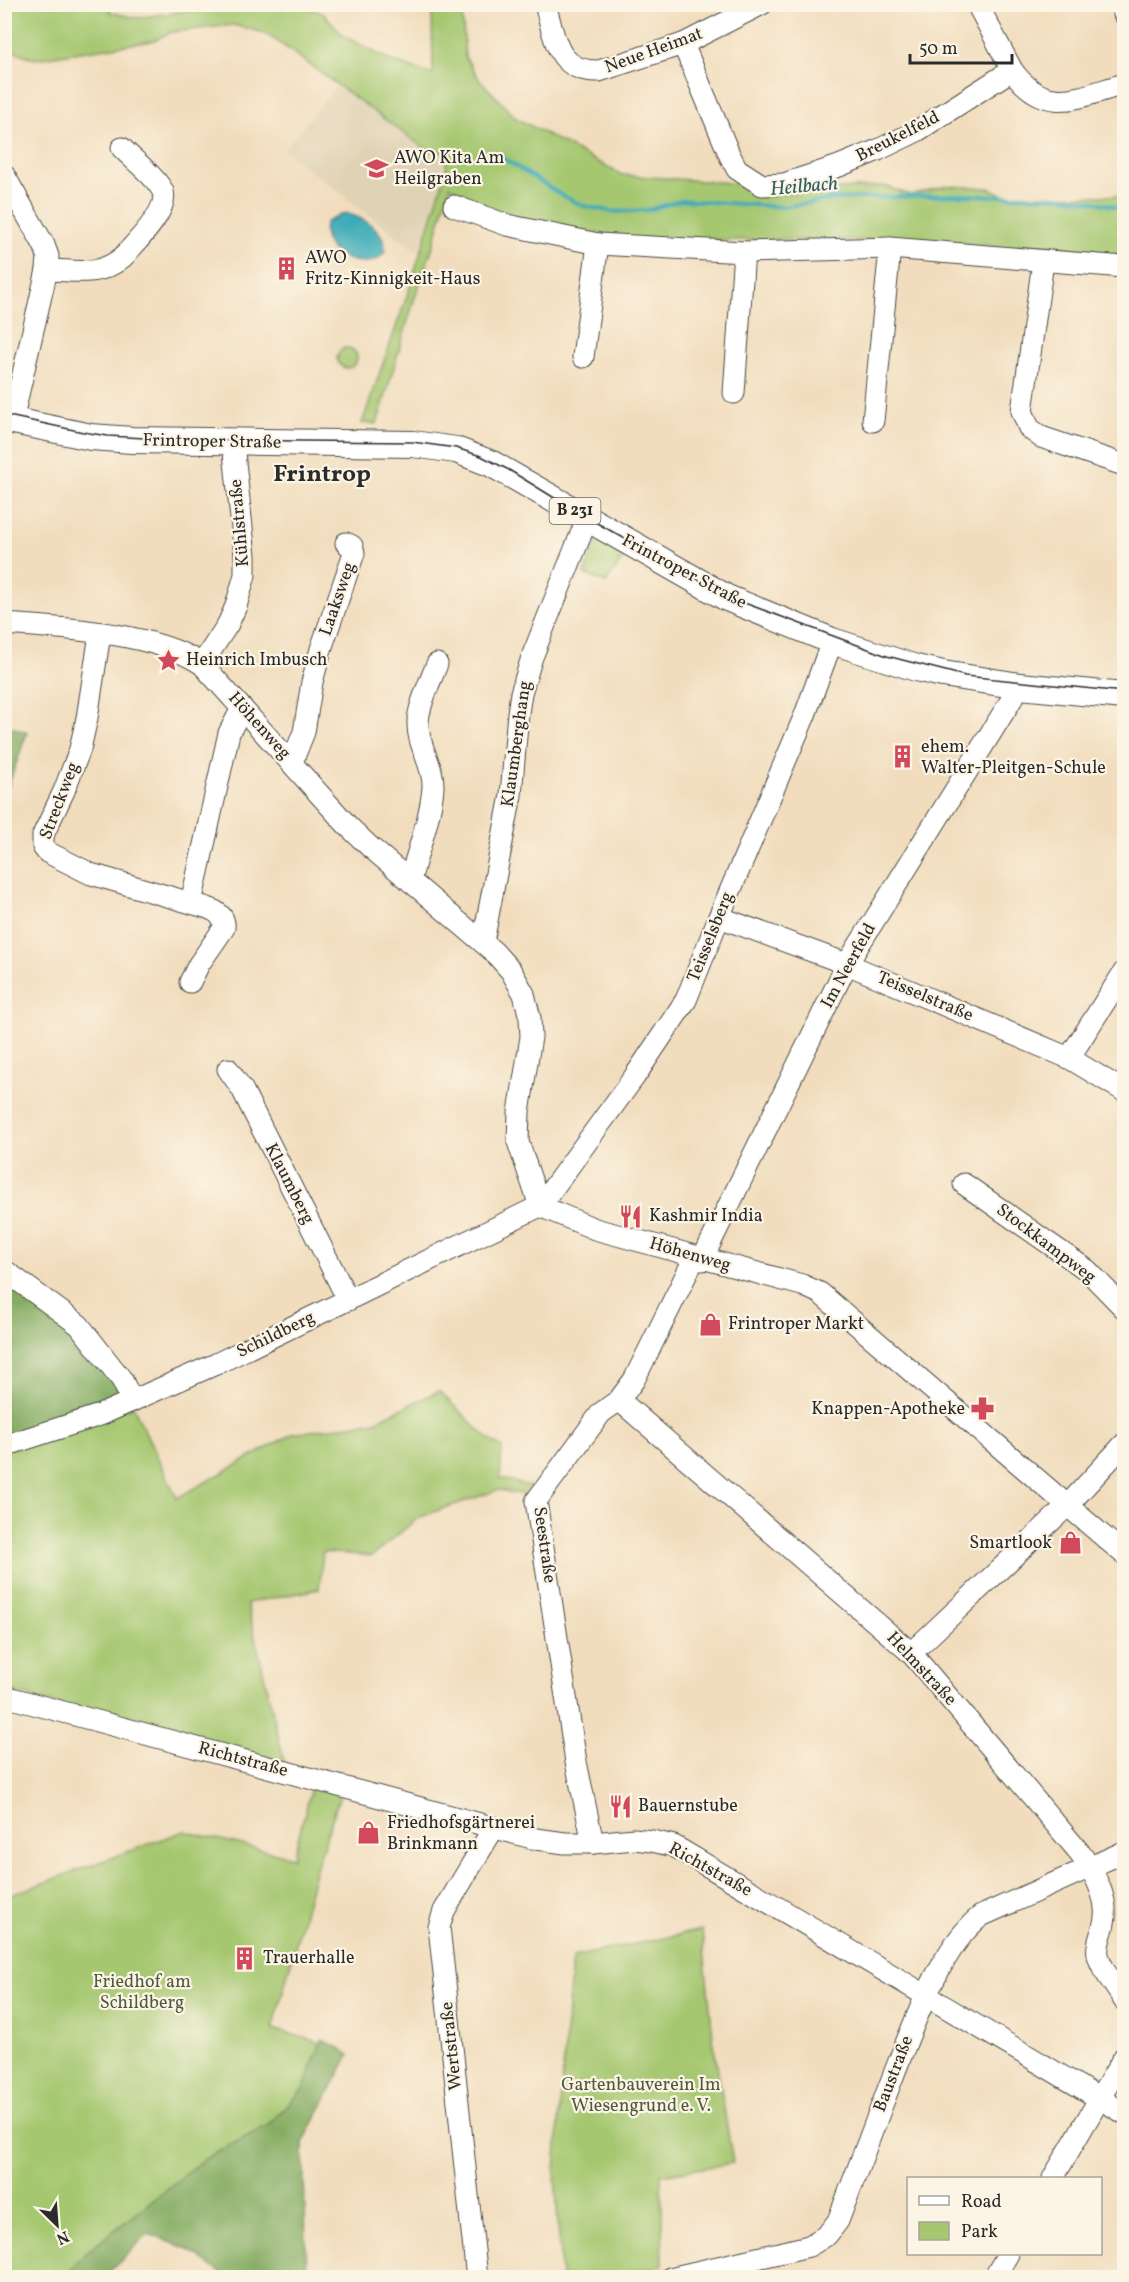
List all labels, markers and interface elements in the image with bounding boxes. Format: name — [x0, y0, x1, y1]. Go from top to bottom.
street label: Neue Heimat — [602, 22, 706, 80]
scale bar — [910, 27, 1012, 65]
text: 50 m — [919, 37, 958, 62]
street label: Breukelfeld — [852, 105, 944, 169]
place label: AWO Kita Am Heilgraben — [394, 146, 504, 192]
school or university icon: AWO Kita Am Heilgraben — [363, 155, 389, 181]
water label: Heilbach — [769, 170, 839, 204]
place label: AWO Fritz-Kinnigkeit-Haus — [305, 246, 480, 292]
building icon: AWO Fritz-Kinnigkeit-Haus — [274, 255, 300, 281]
street label: Frintroper Straße — [142, 428, 282, 456]
district label: Frintrop — [273, 458, 371, 492]
street label: Kühlstraße — [224, 478, 256, 568]
road number: B 231 — [550, 498, 600, 524]
street label: Frintroper Straße — [617, 528, 751, 616]
street label: Laaksweg — [314, 559, 362, 639]
place icon: Heinrich Imbusch — [155, 647, 181, 673]
place label: Heinrich Imbusch — [186, 648, 328, 673]
street label: Klaumberghang — [496, 679, 538, 809]
street label: Höhenweg — [222, 687, 296, 765]
place label: ehem. Walter-Pleitgen-Schule — [921, 735, 1106, 781]
building icon: ehem. Walter-Pleitgen-Schule — [890, 744, 916, 770]
street label: Streckweg — [34, 759, 86, 843]
street label: Teisselsberg — [682, 888, 740, 986]
street label: Im Neerfeld — [815, 919, 883, 1013]
street label: Teisselstraße — [873, 965, 977, 1029]
street label: Klaumberg — [258, 1139, 320, 1229]
street label: Stockkampweg — [991, 1198, 1101, 1290]
restaurant icon: Kashmir India — [618, 1203, 644, 1229]
place label: Kashmir India — [649, 1204, 763, 1229]
street label: Höhenweg — [646, 1231, 734, 1279]
street label: Schildberg — [233, 1305, 319, 1365]
shop icon: Frintroper Markt — [697, 1311, 723, 1337]
place label: Frintroper Markt — [728, 1312, 864, 1337]
pharmacy icon: Knappen-Apotheke — [970, 1396, 996, 1422]
place label: Knappen-Apotheke — [811, 1397, 965, 1422]
street label: Seestraße — [526, 1505, 562, 1585]
shop icon: Smartlook — [1057, 1530, 1083, 1556]
place label: Smartlook — [969, 1531, 1052, 1556]
street label: Helmstraße — [880, 1626, 962, 1712]
street label: Richtstraße — [195, 1736, 291, 1784]
restaurant icon: Bauernstube — [607, 1793, 633, 1819]
place label: Bauernstube — [638, 1794, 738, 1819]
place label: Friedhofsgärtnerei Brinkmann — [387, 1811, 535, 1857]
shop icon: Friedhofsgärtnerei Brinkmann — [356, 1820, 382, 1846]
street label: Richtstraße — [664, 1837, 756, 1903]
building icon: Trauerhalle — [232, 1945, 258, 1971]
place label: Trauerhalle — [263, 1946, 355, 1971]
park label: Friedhof am Schildberg — [93, 1970, 191, 2016]
street label: Wertstraße — [435, 2001, 469, 2091]
street label: Baustraße — [868, 2032, 920, 2116]
park label: Gartenbauverein Im Wiesengrund e. V. — [561, 2073, 721, 2119]
legend — [907, 2177, 1102, 2255]
text: Road — [961, 2190, 1002, 2215]
north arrow — [27, 2195, 87, 2255]
text: Park — [961, 2220, 998, 2245]
text: N — [52, 2224, 72, 2249]

